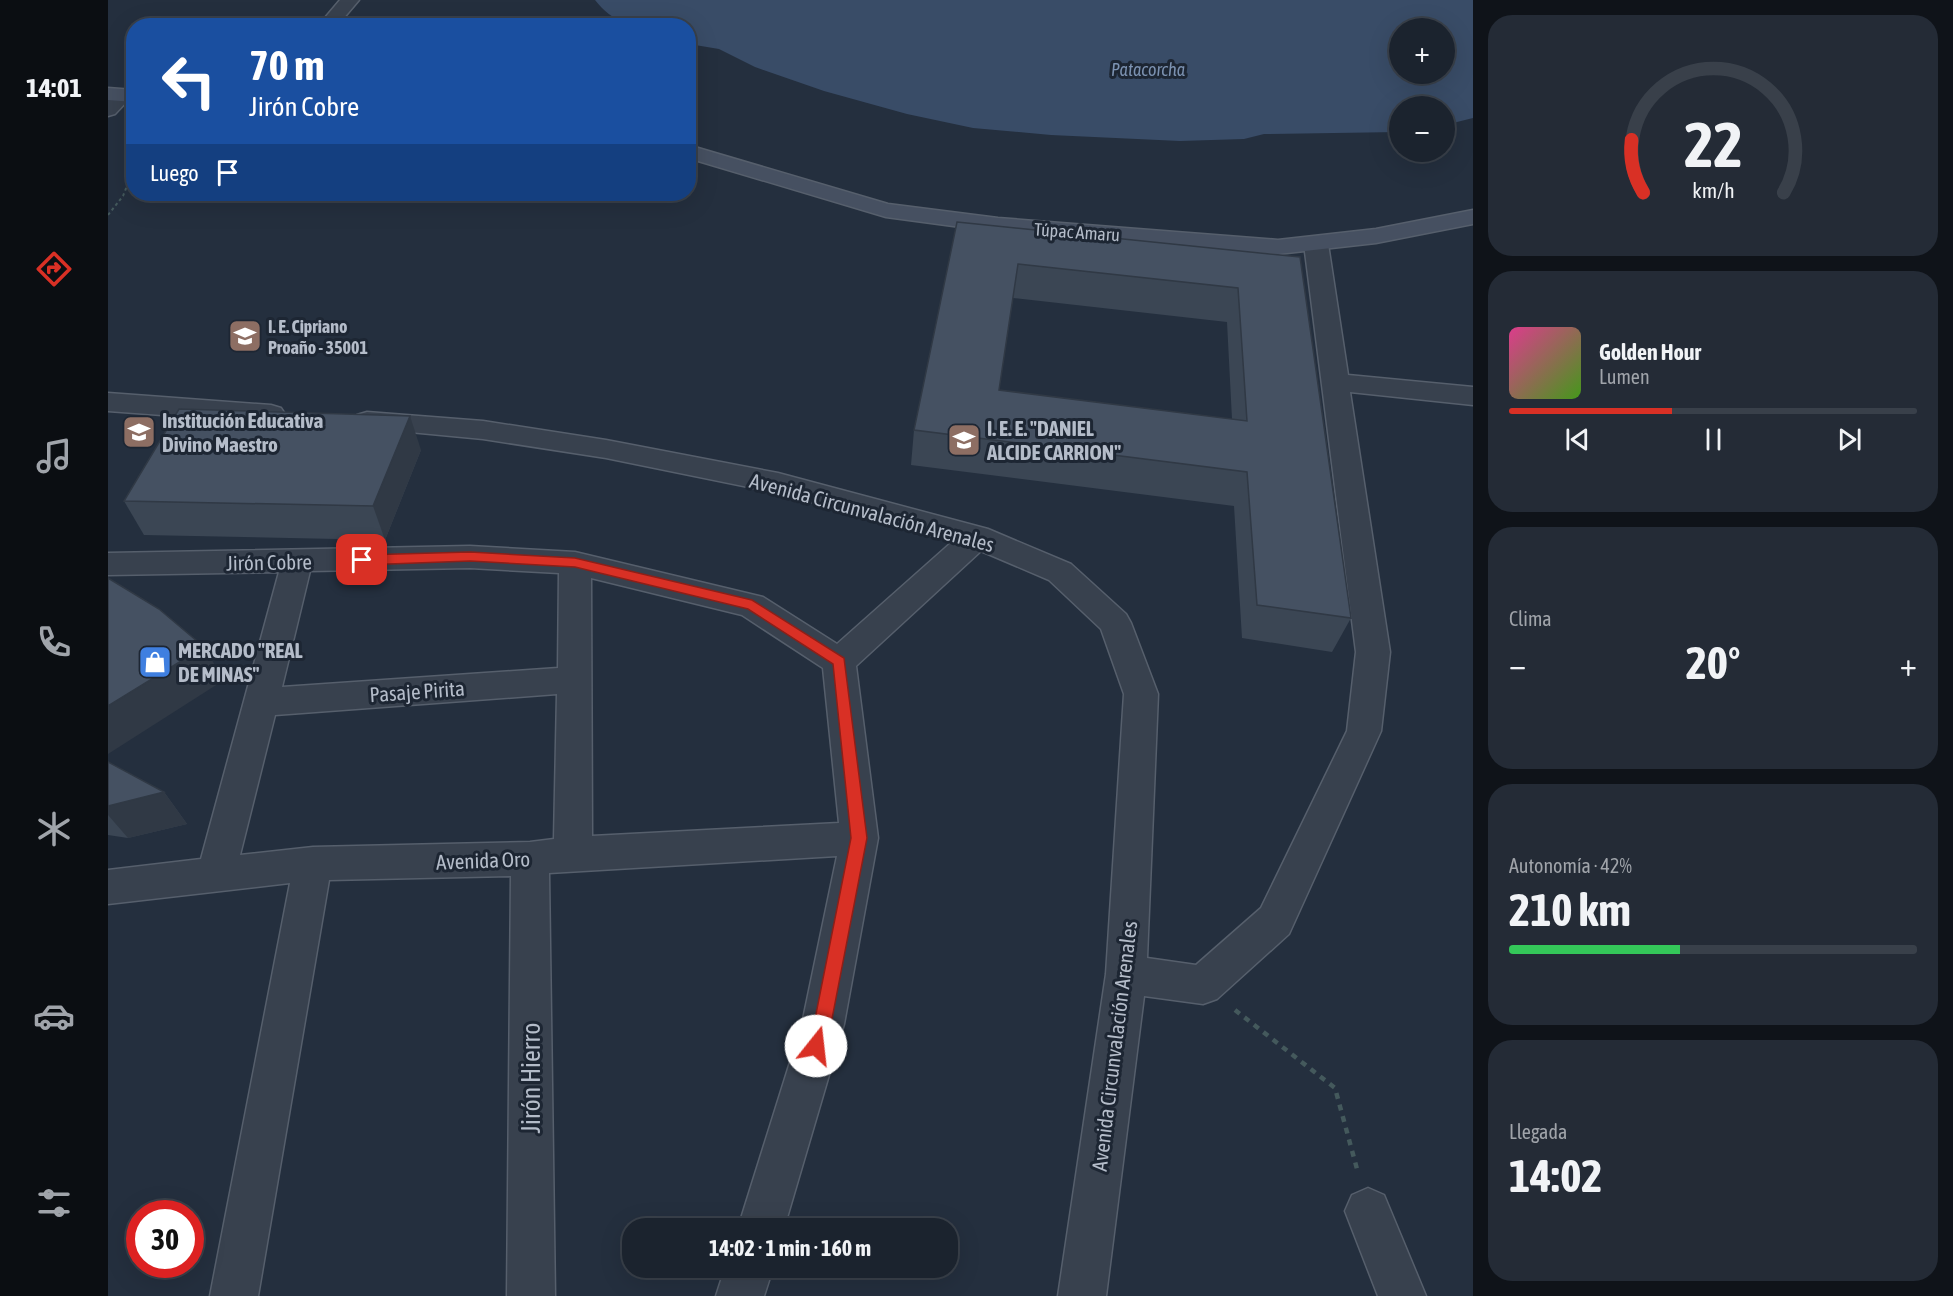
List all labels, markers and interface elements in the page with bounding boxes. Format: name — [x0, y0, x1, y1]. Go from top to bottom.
map controls — [1389, 18, 1455, 162]
button: + — [1389, 18, 1455, 84]
text: 70 m — [249, 41, 324, 89]
icon: left — [150, 42, 228, 120]
water label: Patacorcha — [1111, 59, 1186, 80]
text: 14:01 — [26, 72, 82, 103]
text: Jirón Cobre — [249, 91, 359, 122]
button: − — [1389, 96, 1455, 162]
text: 22 — [1684, 109, 1742, 180]
icon: arrive — [211, 156, 244, 189]
text: Luego — [150, 160, 199, 186]
text: km/h — [1692, 178, 1734, 203]
street label: Túpac Amaru — [1033, 219, 1121, 245]
icon: directions — [33, 248, 75, 290]
place label: I. E. Cipriano Proaño - 35001 — [268, 316, 368, 358]
school or university icon: I. E. Cipriano Proaño - 35001 — [227, 318, 263, 354]
text: Golden Hour — [1599, 339, 1701, 365]
text: Lumen — [1599, 365, 1650, 388]
place label: Institución Educativa Divino Maestro — [162, 408, 323, 456]
school or university icon: Institución Educativa Divino Maestro — [121, 414, 157, 450]
place label: I. E. E. "DANIEL ALCIDE CARRION" — [986, 416, 1121, 464]
school or university icon: I. E. E. "DANIEL ALCIDE CARRION" — [946, 422, 982, 458]
icon: previous — [1561, 423, 1594, 456]
icon: pause — [1697, 423, 1730, 456]
icon: next — [1833, 423, 1866, 456]
icon: music — [33, 435, 75, 477]
street label: Avenida Circunvalación Arenales — [747, 468, 997, 556]
pin — [336, 534, 387, 585]
icon: arrive — [345, 543, 378, 576]
street label: Jirón Cobre — [226, 549, 312, 575]
text: Clima — [1509, 607, 1552, 630]
icon: phone — [33, 621, 75, 663]
text: 20° — [1686, 637, 1740, 689]
place label: MERCADO "REAL DE MINAS" — [178, 638, 303, 686]
shop icon: MERCADO "REAL DE MINAS" — [137, 644, 173, 680]
text: − — [1509, 645, 1526, 683]
text: + — [1900, 645, 1917, 683]
street label: Pasaje Pirita — [368, 676, 466, 706]
icon: climate — [33, 808, 75, 850]
street label: Avenida Oro — [436, 846, 530, 874]
text: Autonomía · 42% — [1509, 854, 1632, 877]
text: 210 km — [1509, 884, 1631, 936]
street label: Avenida Circunvalación Arenales — [1087, 920, 1141, 1172]
icon: car — [33, 995, 75, 1037]
position arrow — [784, 1014, 848, 1078]
street label: Jirón Hierro — [516, 1023, 546, 1133]
text: Llegada — [1509, 1120, 1567, 1143]
text: 14:02 — [1509, 1150, 1603, 1202]
icon: filters — [33, 1182, 75, 1224]
speed limit sign: 30 — [126, 1200, 204, 1278]
text: 14:02 · 1 min · 160 m — [709, 1235, 871, 1261]

